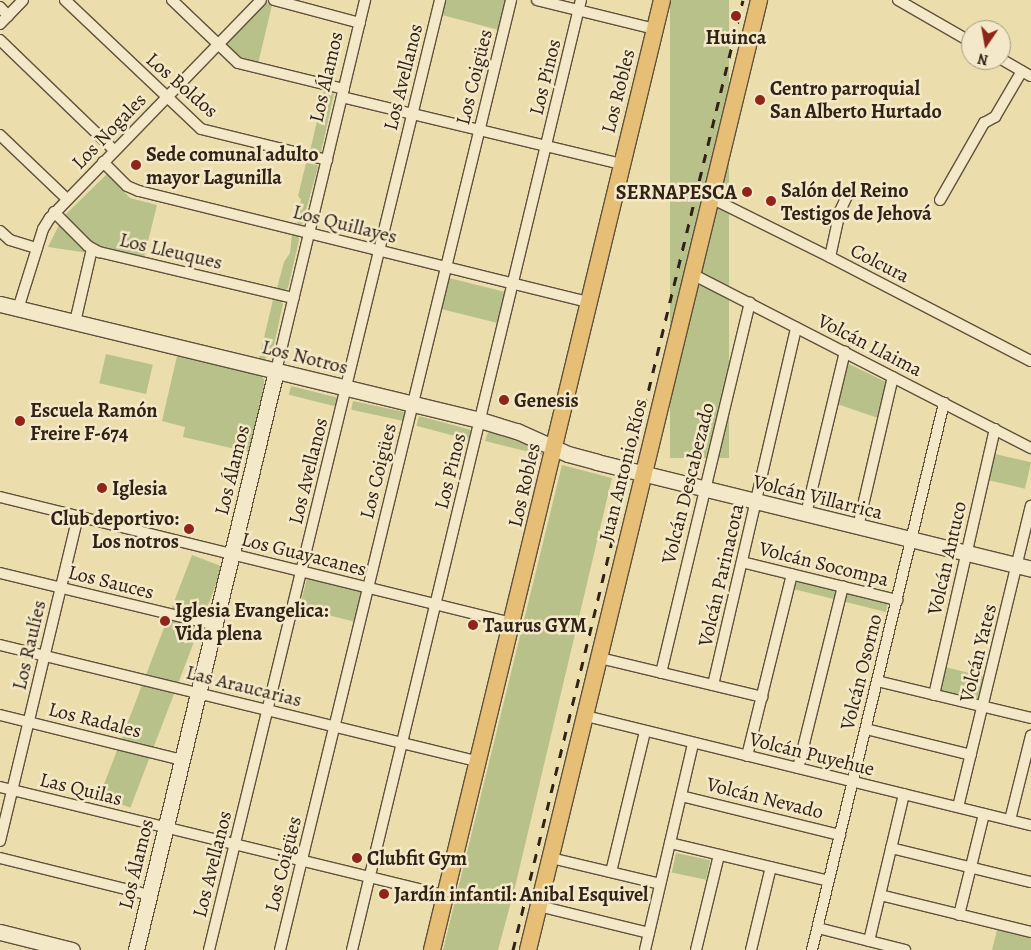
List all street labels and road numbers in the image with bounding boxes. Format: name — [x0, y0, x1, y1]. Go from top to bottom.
street label: Los Avellanos — [378, 21, 428, 133]
street label: Los Coigües — [451, 27, 497, 127]
street label: Los Álamos — [304, 29, 348, 125]
street label: Los Pinos — [524, 36, 566, 118]
street label: Los Boldos — [141, 47, 223, 123]
street label: Los Robles — [596, 47, 640, 135]
street label: Los Nogales — [67, 88, 151, 174]
street label: Los Quillayes — [290, 199, 400, 249]
street label: Los Lleuques — [117, 227, 225, 275]
street label: Colcura — [846, 238, 914, 288]
street label: Volcán Llaima — [814, 308, 926, 382]
street label: Los Notros — [259, 335, 351, 379]
street label: Juan Antonio Ríos — [594, 396, 652, 544]
street label: Volcán Descabezado — [656, 400, 720, 566]
street label: Los Avellanos — [283, 415, 333, 527]
street label: Los Coigües — [355, 421, 401, 521]
street label: Los Álamos — [209, 422, 255, 518]
street label: Los Pinos — [429, 430, 471, 512]
street label: Los Robles — [503, 441, 545, 529]
street label: Volcán Villarrica — [751, 469, 885, 525]
street label: Volcán Antuco — [922, 499, 972, 617]
street label: Volcán Parinacota — [693, 501, 749, 649]
street label: Los Guayacanes — [239, 527, 369, 581]
street label: Volcán Socompa — [757, 536, 891, 592]
street label: Los Sauces — [66, 560, 156, 604]
street label: Los Raulíes — [7, 598, 51, 692]
street label: Volcán Yates — [954, 601, 1002, 705]
street label: Volcán Osorno — [835, 612, 887, 732]
street label: Las Araucarias — [184, 660, 304, 712]
street label: Los Radales — [46, 697, 144, 743]
street label: Volcán Puyehue — [747, 727, 877, 781]
street label: Las Quilas — [37, 767, 125, 811]
street label: Volcán Nevado — [704, 772, 826, 824]
street label: Los Avellanos — [187, 808, 237, 920]
street label: Los Coigües — [260, 814, 306, 914]
street label: Los Álamos — [113, 816, 159, 912]

